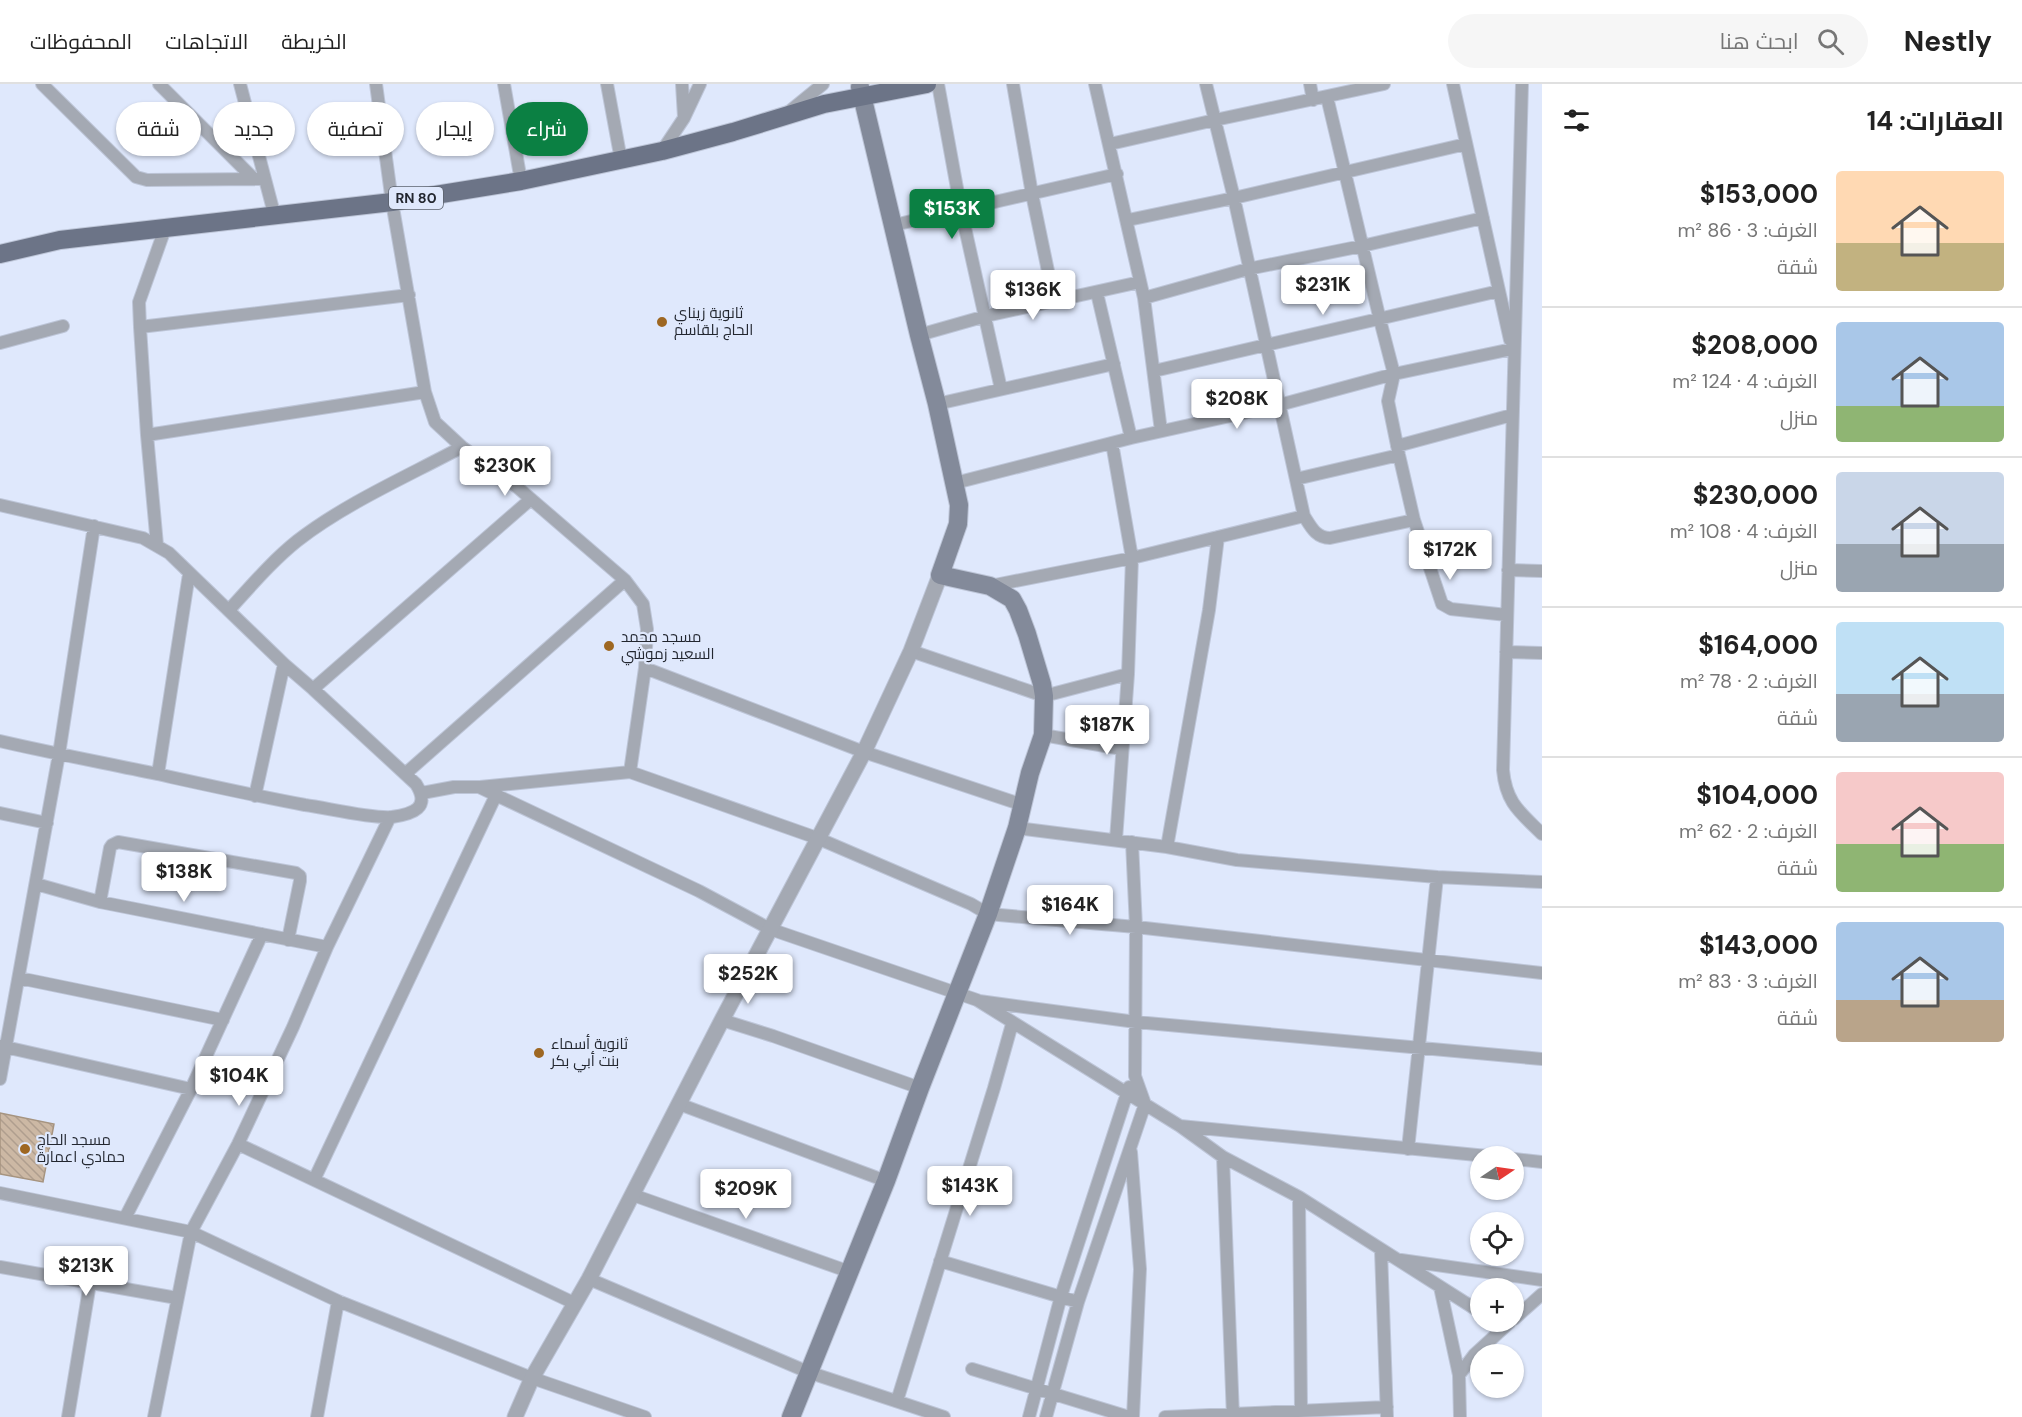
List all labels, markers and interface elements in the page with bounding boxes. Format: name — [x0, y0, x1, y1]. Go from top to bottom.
search box — [1448, 14, 1868, 68]
text: Nestly — [1904, 23, 1992, 60]
icon: search — [1814, 25, 1847, 58]
text: ابحث هنا — [1719, 27, 1799, 56]
text: المحفوظات — [30, 28, 132, 56]
text: الاتجاهات — [165, 28, 248, 56]
text: الخريطة — [281, 28, 347, 56]
chip: شقة — [116, 102, 201, 156]
chip: جديد — [213, 102, 295, 156]
chip: تصفية — [307, 102, 404, 156]
chip: إيجار — [416, 102, 494, 156]
chip: شراء — [506, 102, 588, 156]
icon: filters — [1560, 104, 1593, 137]
text: العقارات: 14 — [1867, 104, 2004, 138]
text: $153,000 — [1700, 177, 1818, 211]
road number: RN 80 — [389, 187, 443, 209]
pin: $153K — [910, 189, 994, 240]
text: $153K — [924, 195, 980, 221]
icon: home — [1884, 195, 1956, 267]
text: الغرف: 3 · 86 m² — [1677, 217, 1818, 243]
text: شقة — [1777, 254, 1818, 280]
pin: $231K — [1281, 265, 1365, 316]
pin: $136K — [991, 270, 1075, 321]
text: $231K — [1295, 271, 1351, 297]
text: $136K — [1004, 276, 1062, 302]
place label: ثانوية زيناي الحاج بلقاسم — [674, 303, 753, 341]
marker: ثانوية زيناي الحاج بلقاسم — [655, 315, 669, 329]
text: $208,000 — [1691, 328, 1818, 362]
icon: home — [1884, 346, 1956, 418]
text: الغرف: 4 · 124 m² — [1672, 368, 1818, 394]
pin: $208K — [1195, 379, 1279, 430]
text: $208K — [1205, 385, 1269, 411]
text: منزل — [1780, 405, 1818, 431]
pin: $230K — [463, 446, 547, 497]
text: $230K — [474, 452, 536, 478]
text: $230,000 — [1693, 478, 1818, 512]
icon: home — [1884, 496, 1956, 568]
text: الغرف: 4 · 108 m² — [1670, 518, 1818, 544]
pin: $172K — [1408, 530, 1492, 581]
text: $172K — [1423, 536, 1477, 562]
text: منزل — [1780, 555, 1818, 581]
place label: مسجد محمد السعيد زموشي — [621, 627, 714, 666]
text: $164,000 — [1698, 628, 1818, 662]
marker: مسجد محمد السعيد زموشي — [602, 639, 616, 653]
icon: home — [1884, 646, 1956, 718]
text: الغرف: 2 · 78 m² — [1680, 668, 1818, 694]
pin: $187K — [1065, 705, 1149, 756]
text: شقة — [1777, 705, 1818, 731]
text: $187K — [1079, 711, 1135, 737]
text: $104,000 — [1696, 778, 1818, 812]
icon: home — [1884, 796, 1956, 868]
text: الغرف: 2 · 62 m² — [1679, 818, 1818, 844]
pin: $138K — [142, 852, 226, 903]
text: شقة — [1777, 855, 1818, 881]
text: $138K — [155, 858, 213, 884]
pin: $164K — [1028, 885, 1112, 936]
text: $164K — [1041, 891, 1099, 917]
text: $143,000 — [1699, 928, 1818, 962]
icon: home — [1884, 946, 1956, 1018]
pin: $252K — [706, 954, 790, 1005]
text: $252K — [718, 960, 778, 986]
text: الغرف: 3 · 83 m² — [1678, 968, 1818, 994]
text: شقة — [1777, 1005, 1818, 1031]
place label: ثانوية أسماء بنت أبي بكر — [550, 1034, 628, 1073]
marker: ثانوية أسماء بنت أبي بكر — [532, 1046, 546, 1060]
pin: $104K — [197, 1056, 281, 1107]
text: $104K — [209, 1062, 269, 1088]
place label: مسجد الحاج حمادي اعمارة — [37, 1130, 125, 1169]
marker: مسجد الحاج حمادي اعمارة — [18, 1142, 32, 1156]
north arrow — [1470, 1146, 1524, 1200]
map controls — [1470, 1146, 1524, 1398]
pin: $143K — [928, 1166, 1012, 1217]
pin: $209K — [704, 1169, 788, 1220]
text: $143K — [941, 1172, 999, 1198]
text: $209K — [714, 1175, 778, 1201]
button: locate — [1470, 1212, 1524, 1266]
pin: $213K — [44, 1246, 128, 1297]
text: $213K — [58, 1252, 114, 1278]
button: + — [1470, 1278, 1524, 1332]
button: − — [1470, 1344, 1524, 1398]

